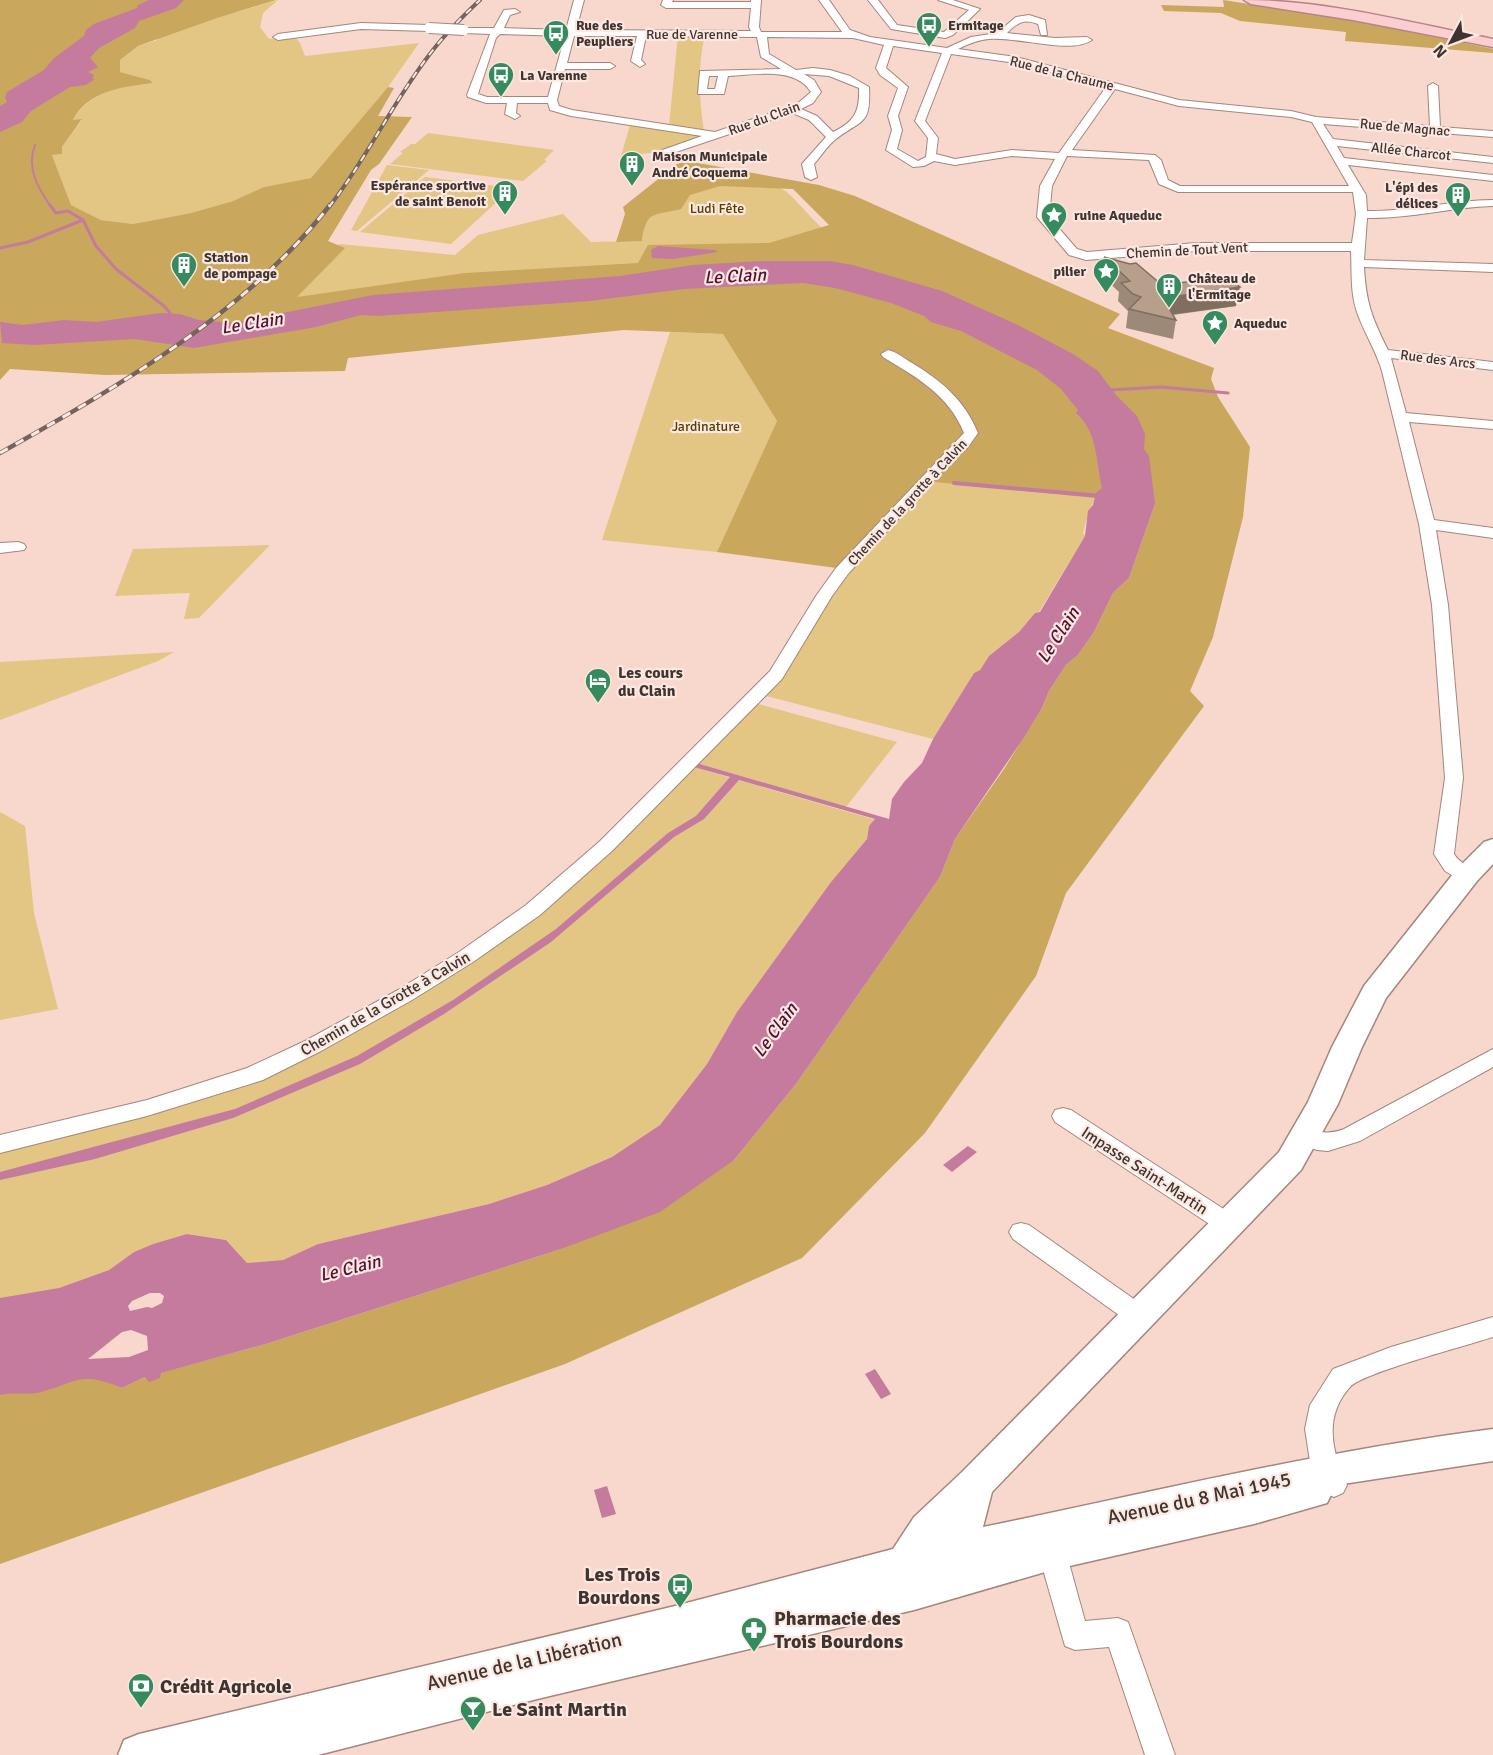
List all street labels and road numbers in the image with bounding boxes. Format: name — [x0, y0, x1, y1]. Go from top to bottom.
street label: Rue de Varenne — [646, 26, 738, 43]
street label: Rue de la Chaume — [1008, 52, 1116, 95]
street label: Rue du Clain — [726, 98, 802, 139]
street label: Rue de Magnac — [1359, 115, 1451, 140]
street label: Allée Charcot — [1370, 139, 1452, 164]
street label: Chemin de Tout Vent — [1126, 239, 1248, 262]
street label: Rue des Arcs — [1399, 346, 1477, 373]
street label: Chemin de la grotte à Calvin — [844, 435, 971, 569]
street label: Chemin de la Grotte à Calvin — [297, 947, 474, 1061]
street label: Impasse Saint-Martin — [1077, 1122, 1212, 1219]
street label: Avenue du 8 Mai 1945 — [1105, 1467, 1293, 1530]
street label: Avenue de la Libération — [424, 1627, 624, 1696]

